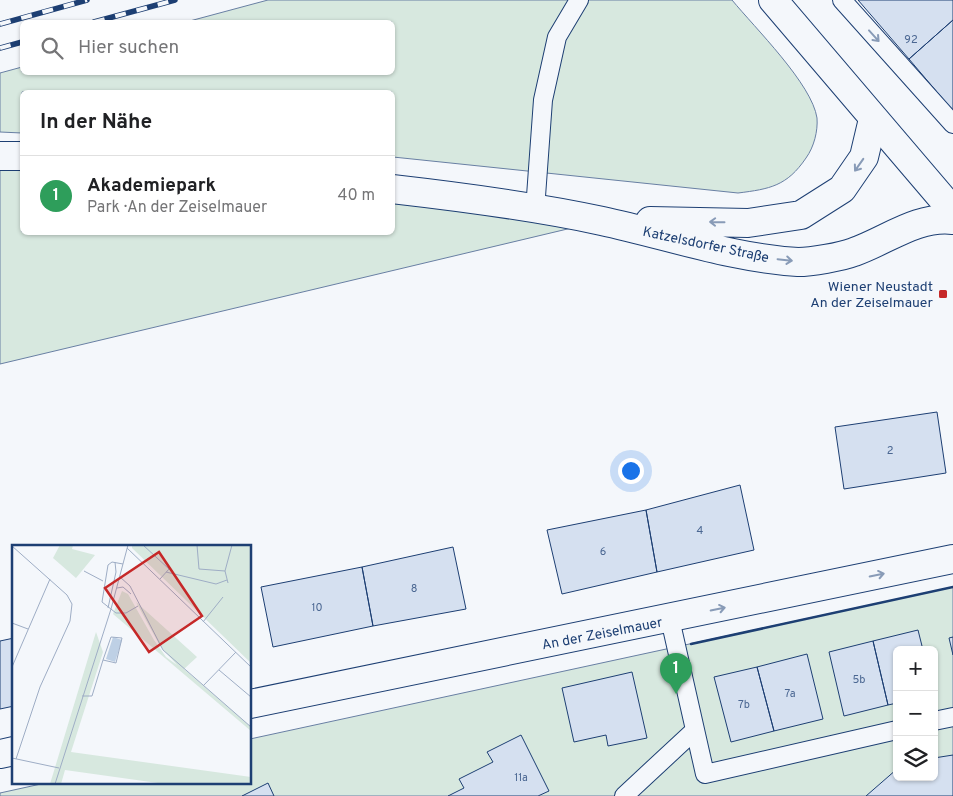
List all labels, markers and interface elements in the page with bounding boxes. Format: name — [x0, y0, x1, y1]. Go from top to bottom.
search box — [20, 20, 395, 75]
one-way arrow — [869, 30, 880, 43]
house number: 92 — [904, 33, 918, 47]
icon: search — [38, 34, 66, 62]
text: Hier suchen — [78, 36, 179, 60]
text: In der Nähe — [40, 109, 152, 136]
one-way arrow — [854, 158, 864, 172]
text: Akademiepark — [87, 174, 216, 198]
text: 1 — [53, 186, 59, 206]
text: 40 m — [337, 186, 375, 206]
text: Park · An der Zeiselmauer — [87, 198, 267, 218]
one-way arrow — [709, 217, 726, 227]
street label: Katzelsdorfer Straße — [641, 224, 770, 267]
one-way arrow — [777, 255, 793, 265]
place label: Wiener Neustadt An der Zeiselmauer — [810, 279, 934, 312]
marker: Wiener Neustadt An der Zeiselmauer — [937, 288, 949, 300]
house number: 2 — [887, 444, 893, 458]
your location — [618, 458, 644, 484]
house number: 4 — [697, 524, 704, 538]
inset map — [12, 545, 251, 784]
house number: 6 — [600, 545, 606, 559]
one-way arrow — [868, 570, 884, 579]
house number: 8 — [411, 582, 417, 596]
house number: 10 — [311, 601, 323, 615]
one-way arrow — [709, 604, 725, 613]
street label: An der Zeiselmauer — [540, 614, 665, 655]
map controls — [893, 646, 938, 781]
button: + — [893, 646, 938, 691]
pin: 1 — [660, 653, 692, 694]
house number: 5b — [852, 673, 866, 687]
house number: 7a — [784, 687, 796, 701]
button: − — [893, 691, 938, 736]
house number: 7b — [738, 698, 750, 712]
button: layers — [893, 736, 938, 781]
house number: 11a — [514, 771, 528, 785]

